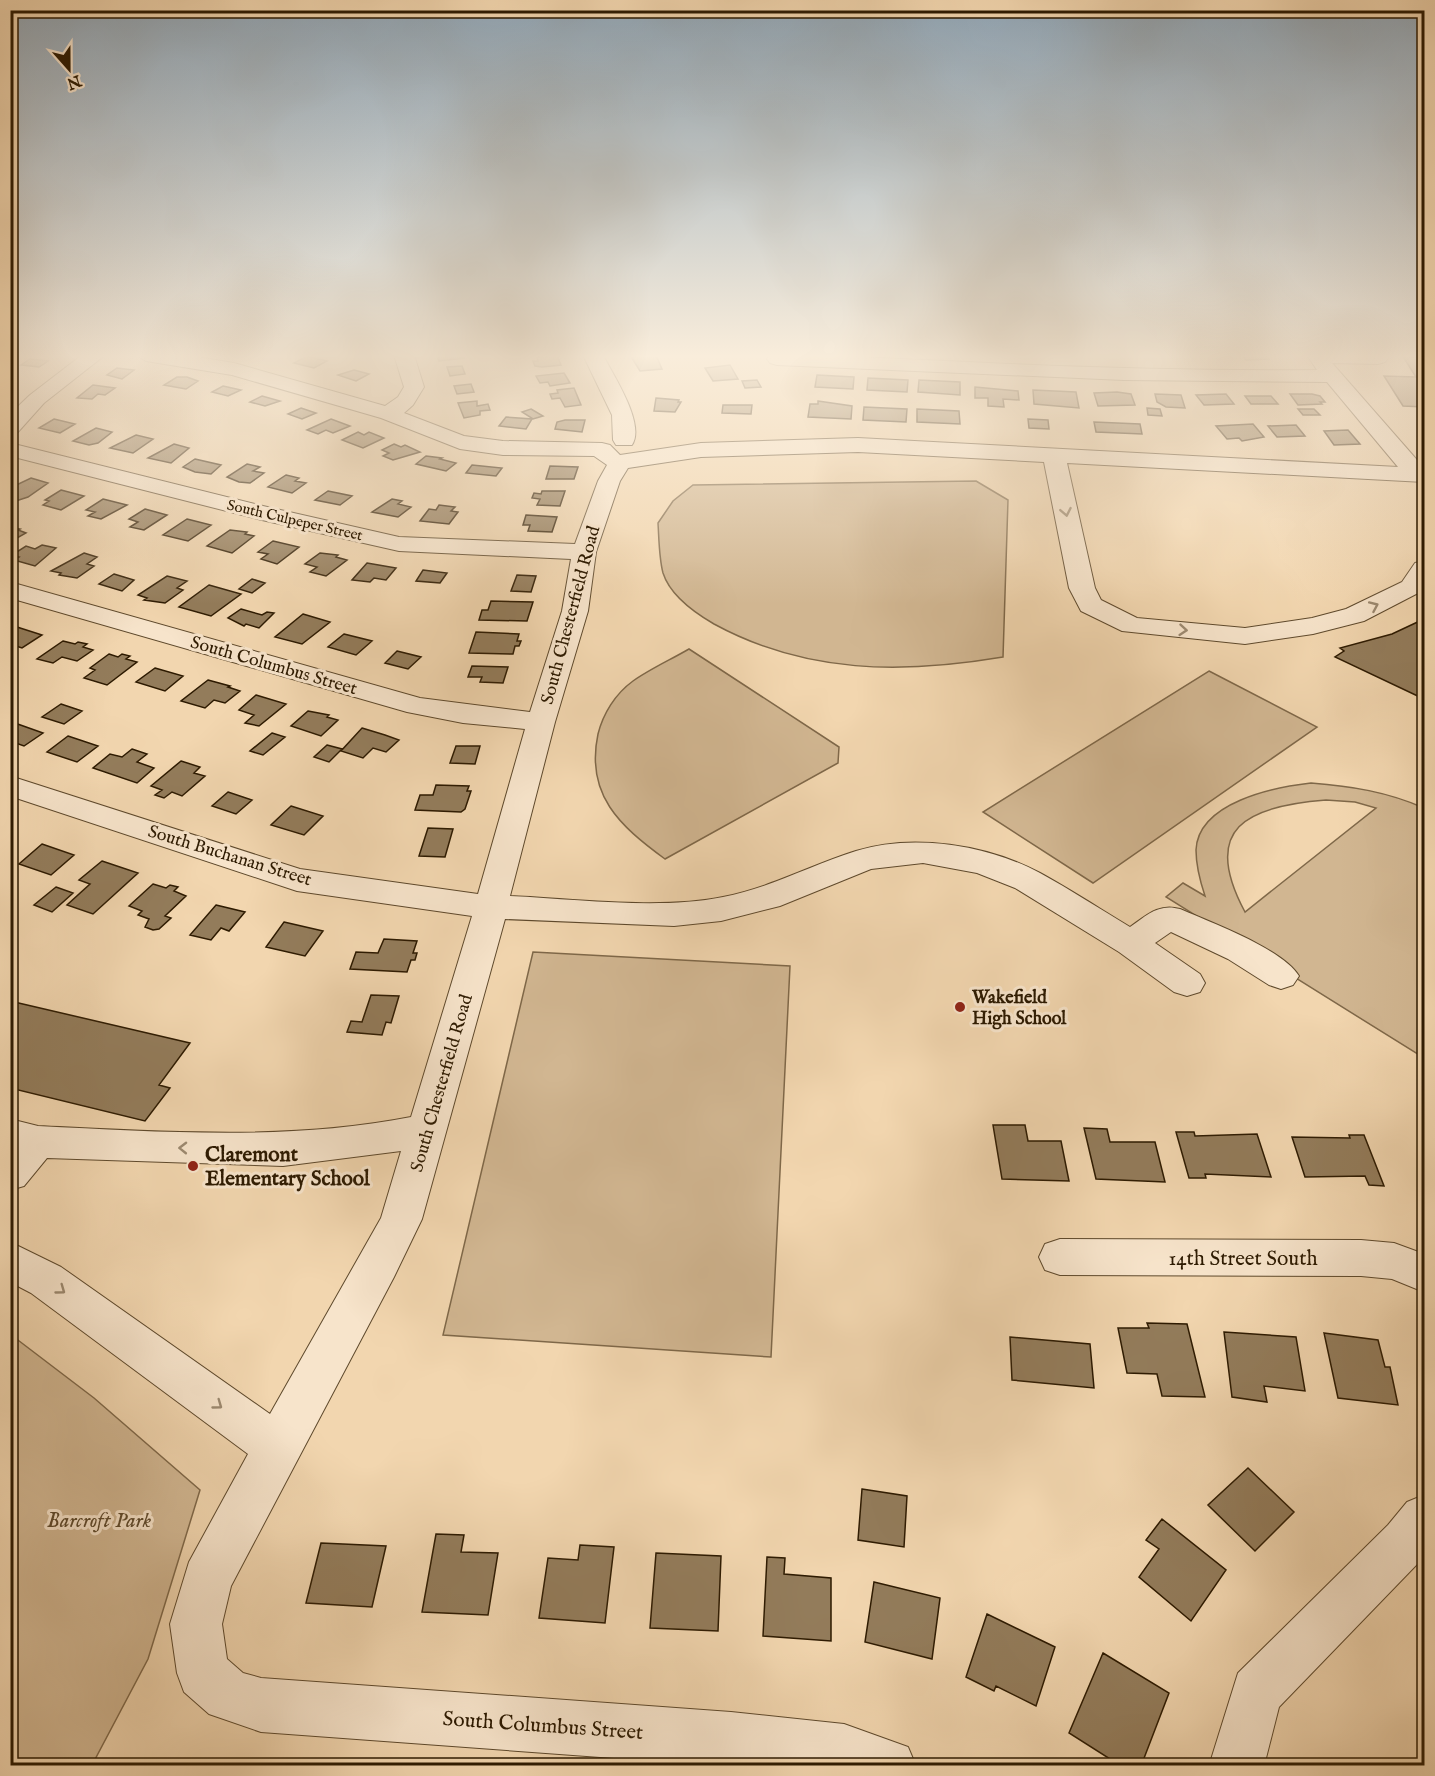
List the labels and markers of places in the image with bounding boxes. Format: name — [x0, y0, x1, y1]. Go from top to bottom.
place label: Wakefield High School — [971, 987, 1067, 1031]
marker: Wakefield High School — [953, 1000, 967, 1014]
place label: Claremont Elementary School — [205, 1142, 371, 1193]
marker: Claremont Elementary School — [186, 1159, 200, 1173]

